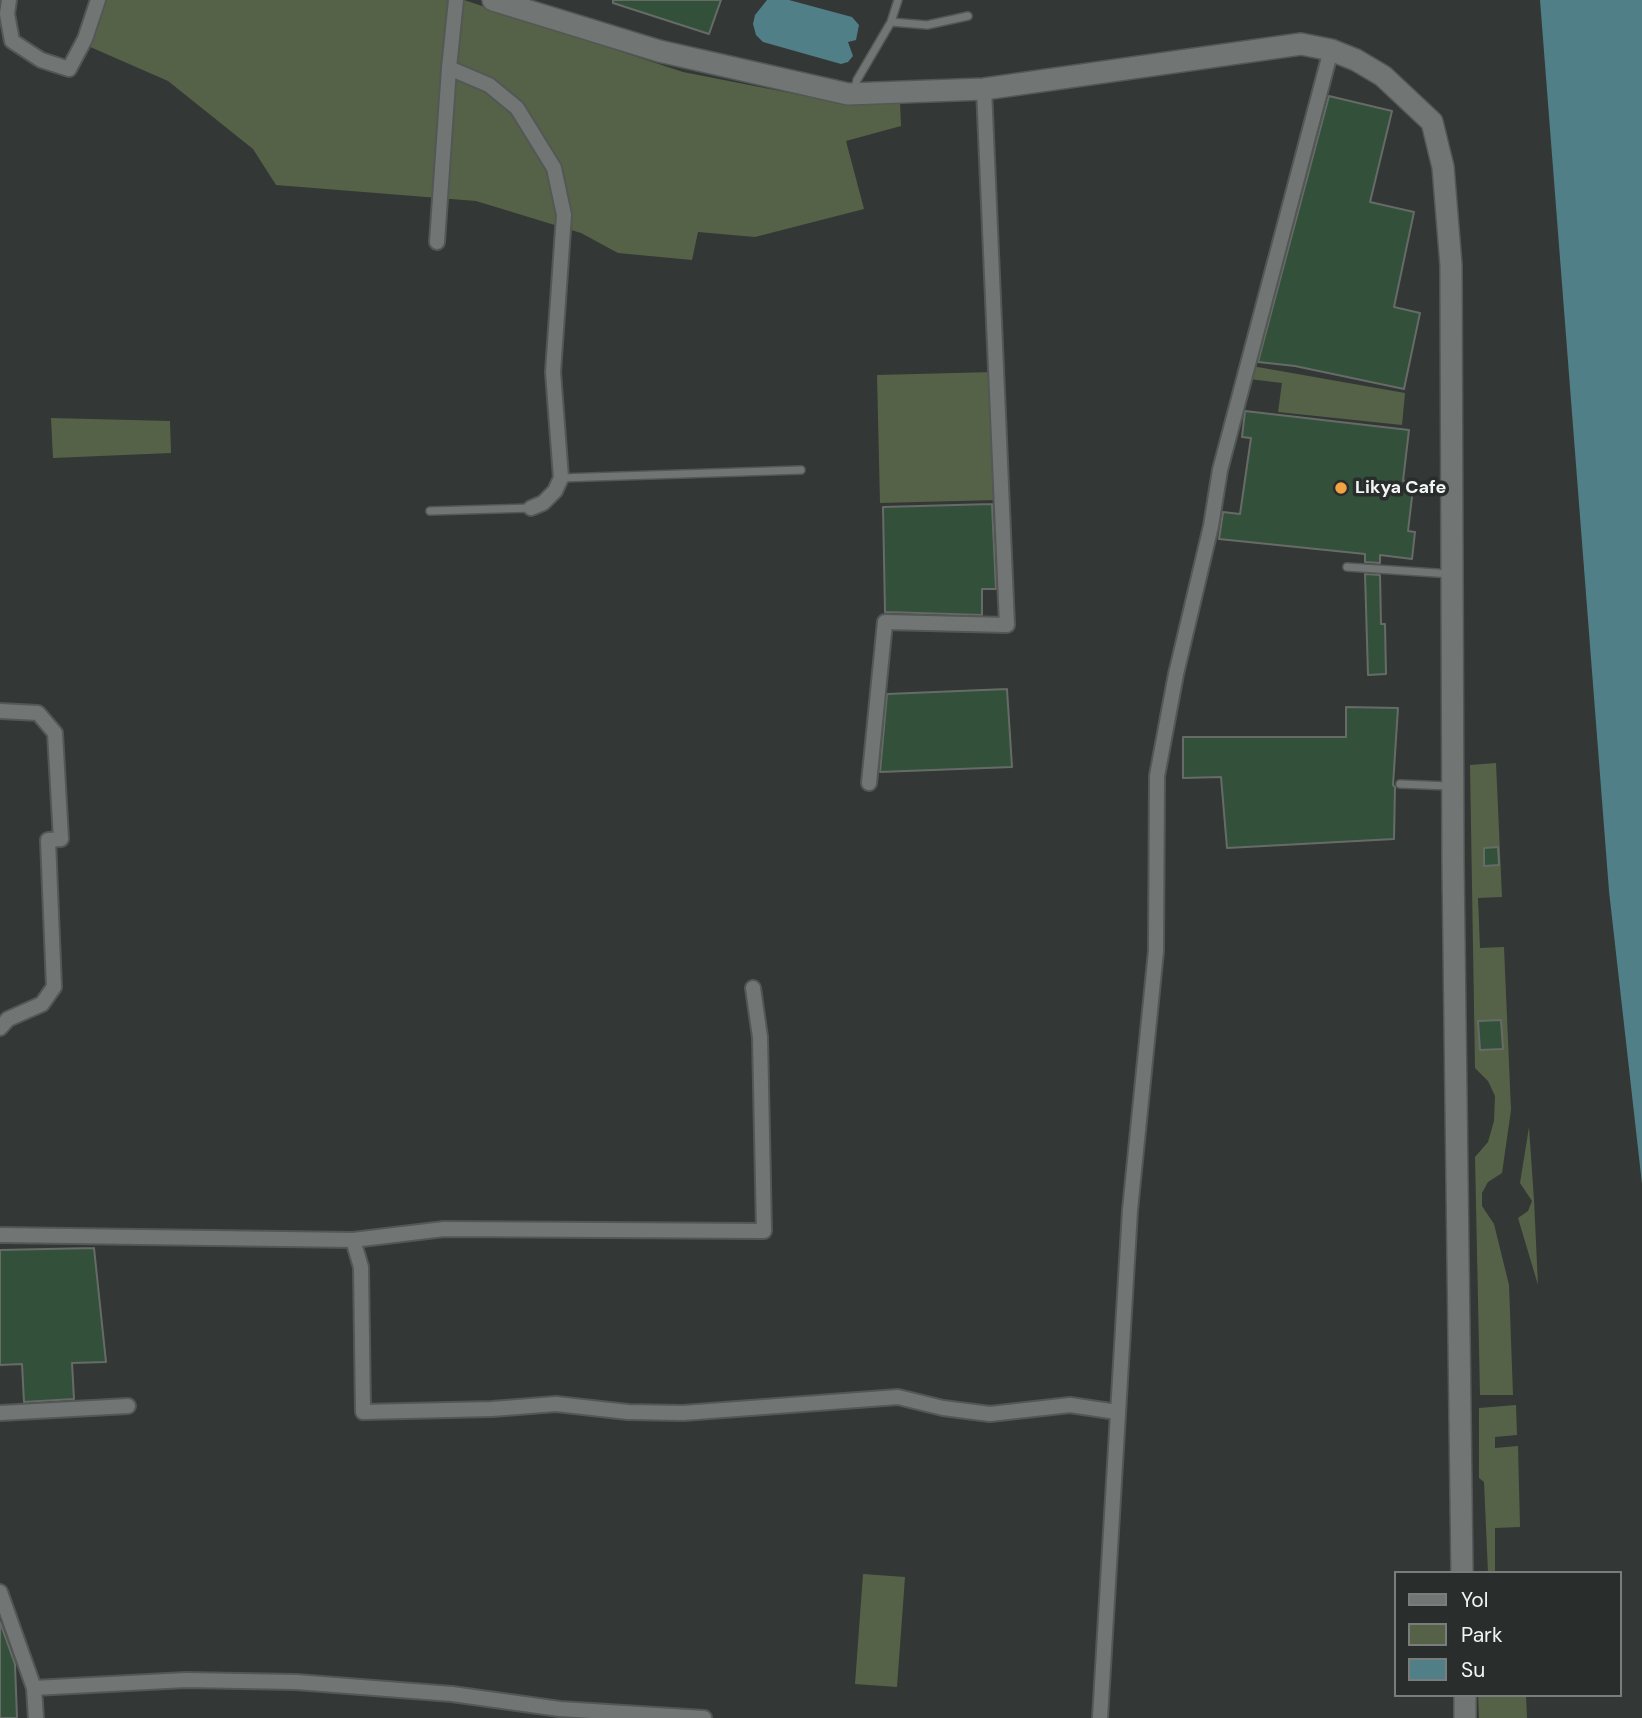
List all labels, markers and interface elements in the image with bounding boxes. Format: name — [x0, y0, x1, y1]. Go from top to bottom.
place label: Likya Cafe — [1355, 477, 1446, 499]
marker: Likya Cafe — [1333, 480, 1349, 496]
legend — [1394, 1571, 1621, 1697]
text: Yol — [1461, 1586, 1489, 1614]
text: Park — [1461, 1621, 1502, 1649]
text: Su — [1461, 1656, 1485, 1684]

